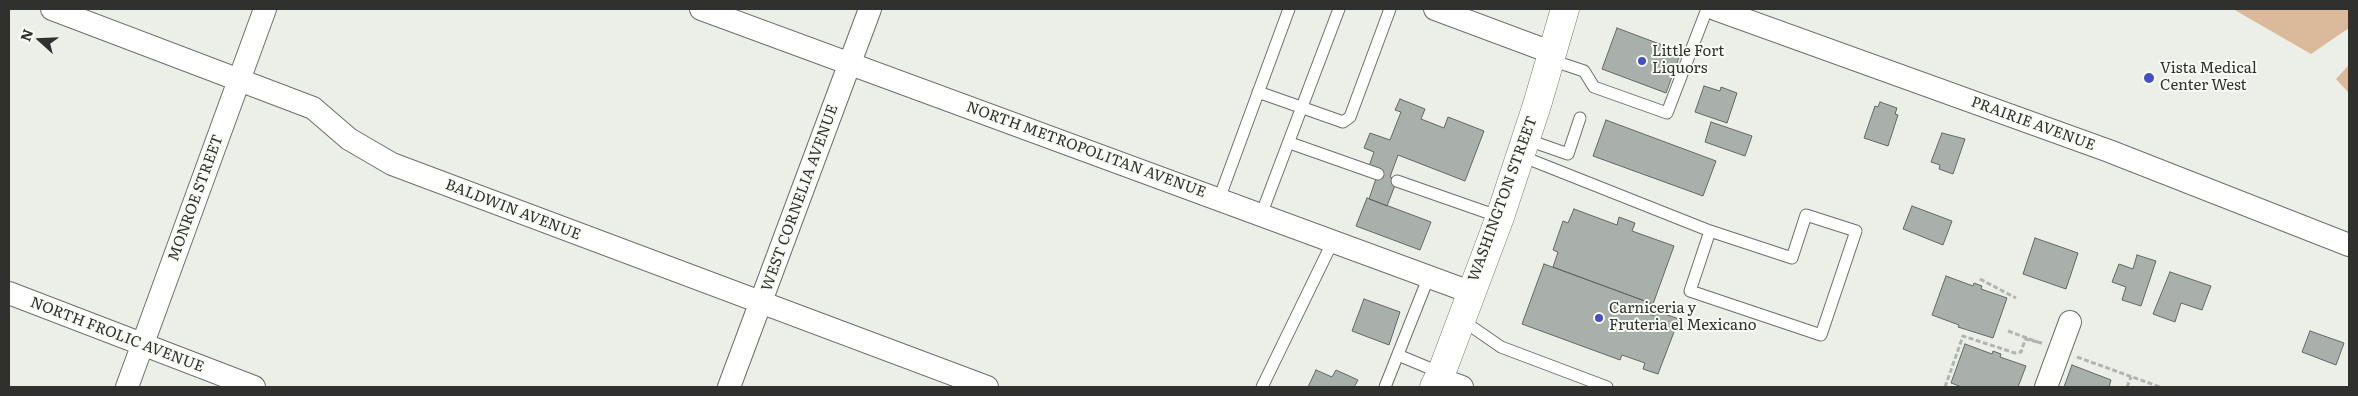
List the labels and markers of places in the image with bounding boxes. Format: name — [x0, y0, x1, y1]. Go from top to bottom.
place label: Little Fort Liquors — [1652, 43, 1724, 78]
marker: Little Fort Liquors — [1636, 55, 1648, 67]
place label: Vista Medical Center West — [2160, 60, 2257, 95]
marker: Vista Medical Center West — [2142, 71, 2156, 85]
place label: Carniceria y Fruteria el Mexicano — [1609, 300, 1757, 335]
marker: Carniceria y Fruteria el Mexicano — [1593, 312, 1605, 324]

